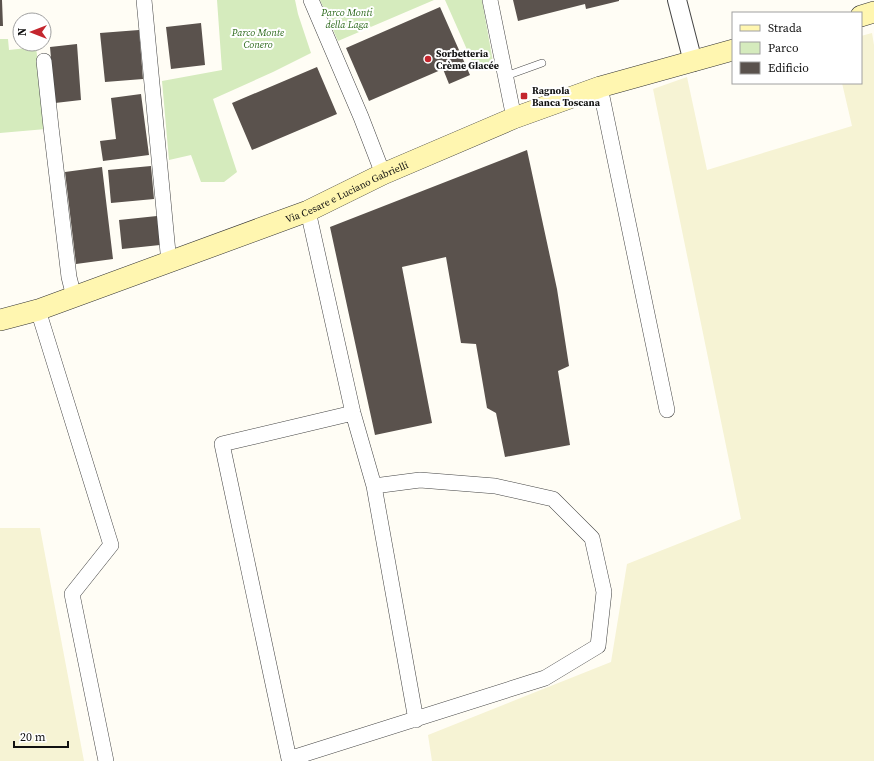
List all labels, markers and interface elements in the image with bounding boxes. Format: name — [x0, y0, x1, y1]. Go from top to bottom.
park label: Parco Monti della Laga — [320, 6, 373, 31]
north arrow — [12, 12, 52, 52]
legend — [732, 12, 862, 84]
text: Strada — [768, 20, 803, 36]
park label: Parco Monte Conero — [231, 26, 284, 51]
text: N — [15, 28, 30, 36]
text: Parco — [768, 40, 799, 56]
place label: Sorbetteria Crème Glacée — [436, 47, 499, 72]
marker: Sorbetteria Crème Glacée — [423, 54, 433, 64]
text: Edificio — [768, 60, 809, 76]
place label: Ragnola Banca Toscana — [532, 84, 601, 109]
marker: Ragnola Banca Toscana — [519, 91, 529, 101]
street label: Via Cesare e Luciano Gabrielli — [283, 158, 410, 225]
scale bar — [14, 723, 68, 749]
text: 20 m — [20, 729, 46, 745]

